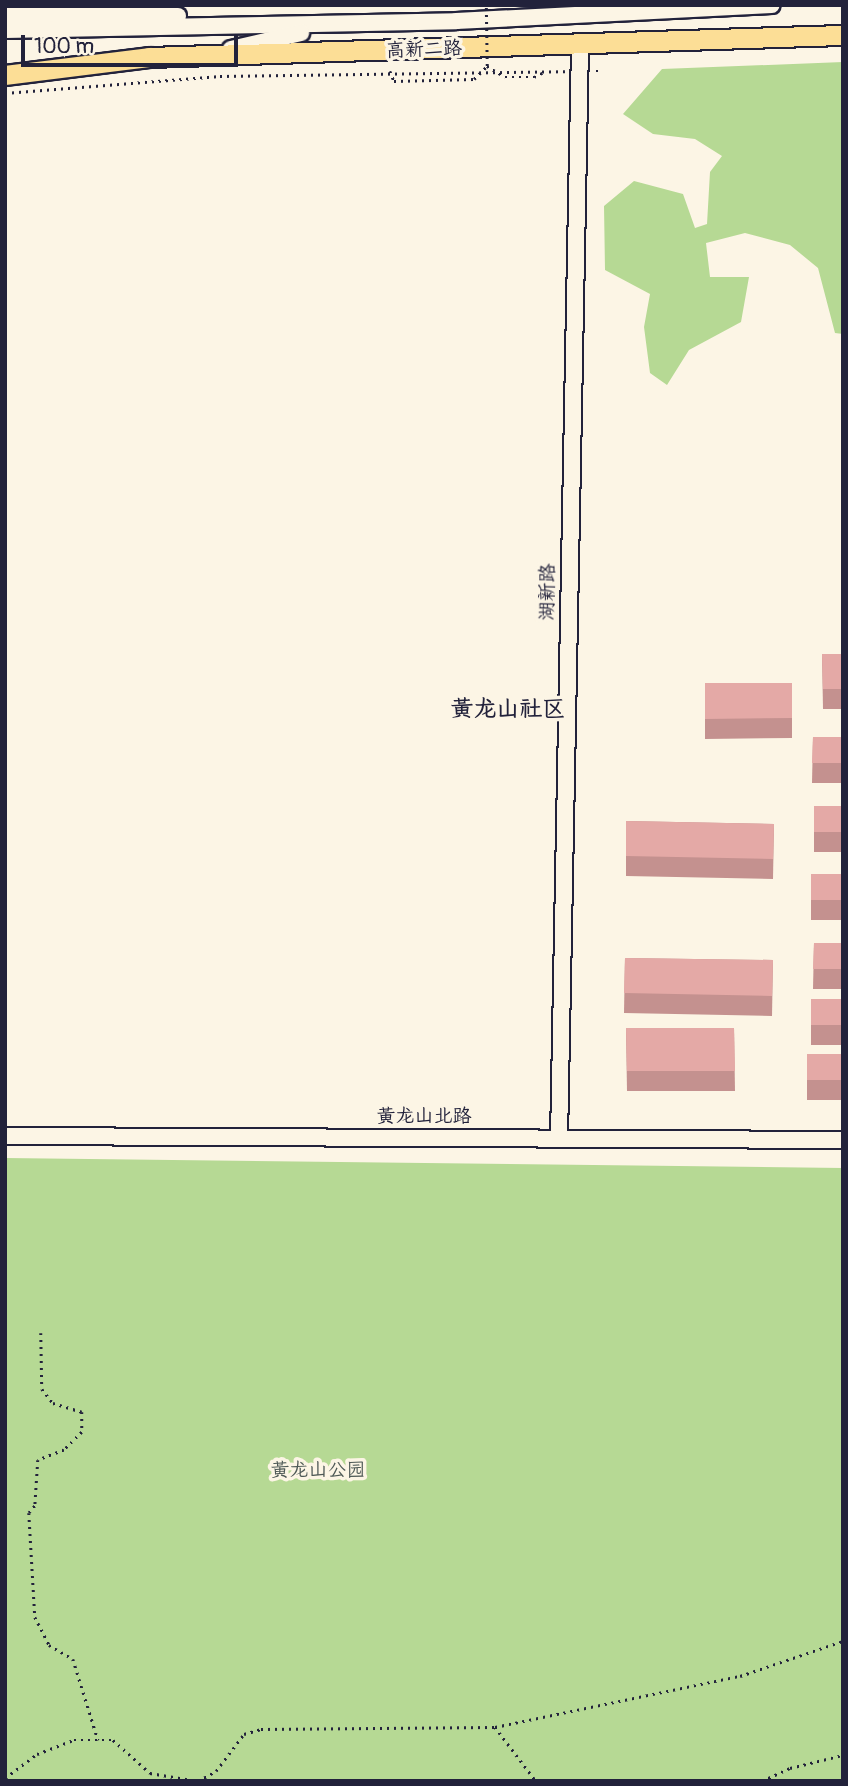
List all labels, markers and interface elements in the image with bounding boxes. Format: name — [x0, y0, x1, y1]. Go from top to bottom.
scale bar — [24, 21, 242, 65]
text: 100 m — [34, 33, 94, 60]
street label: 高新二路 — [386, 37, 462, 63]
street label: 湖新路 — [536, 563, 560, 621]
district label: 黄龙山社区 — [451, 695, 565, 723]
street label: 黄龙山北路 — [377, 1106, 471, 1128]
park label: 黄龙山公园 — [271, 1460, 365, 1482]

